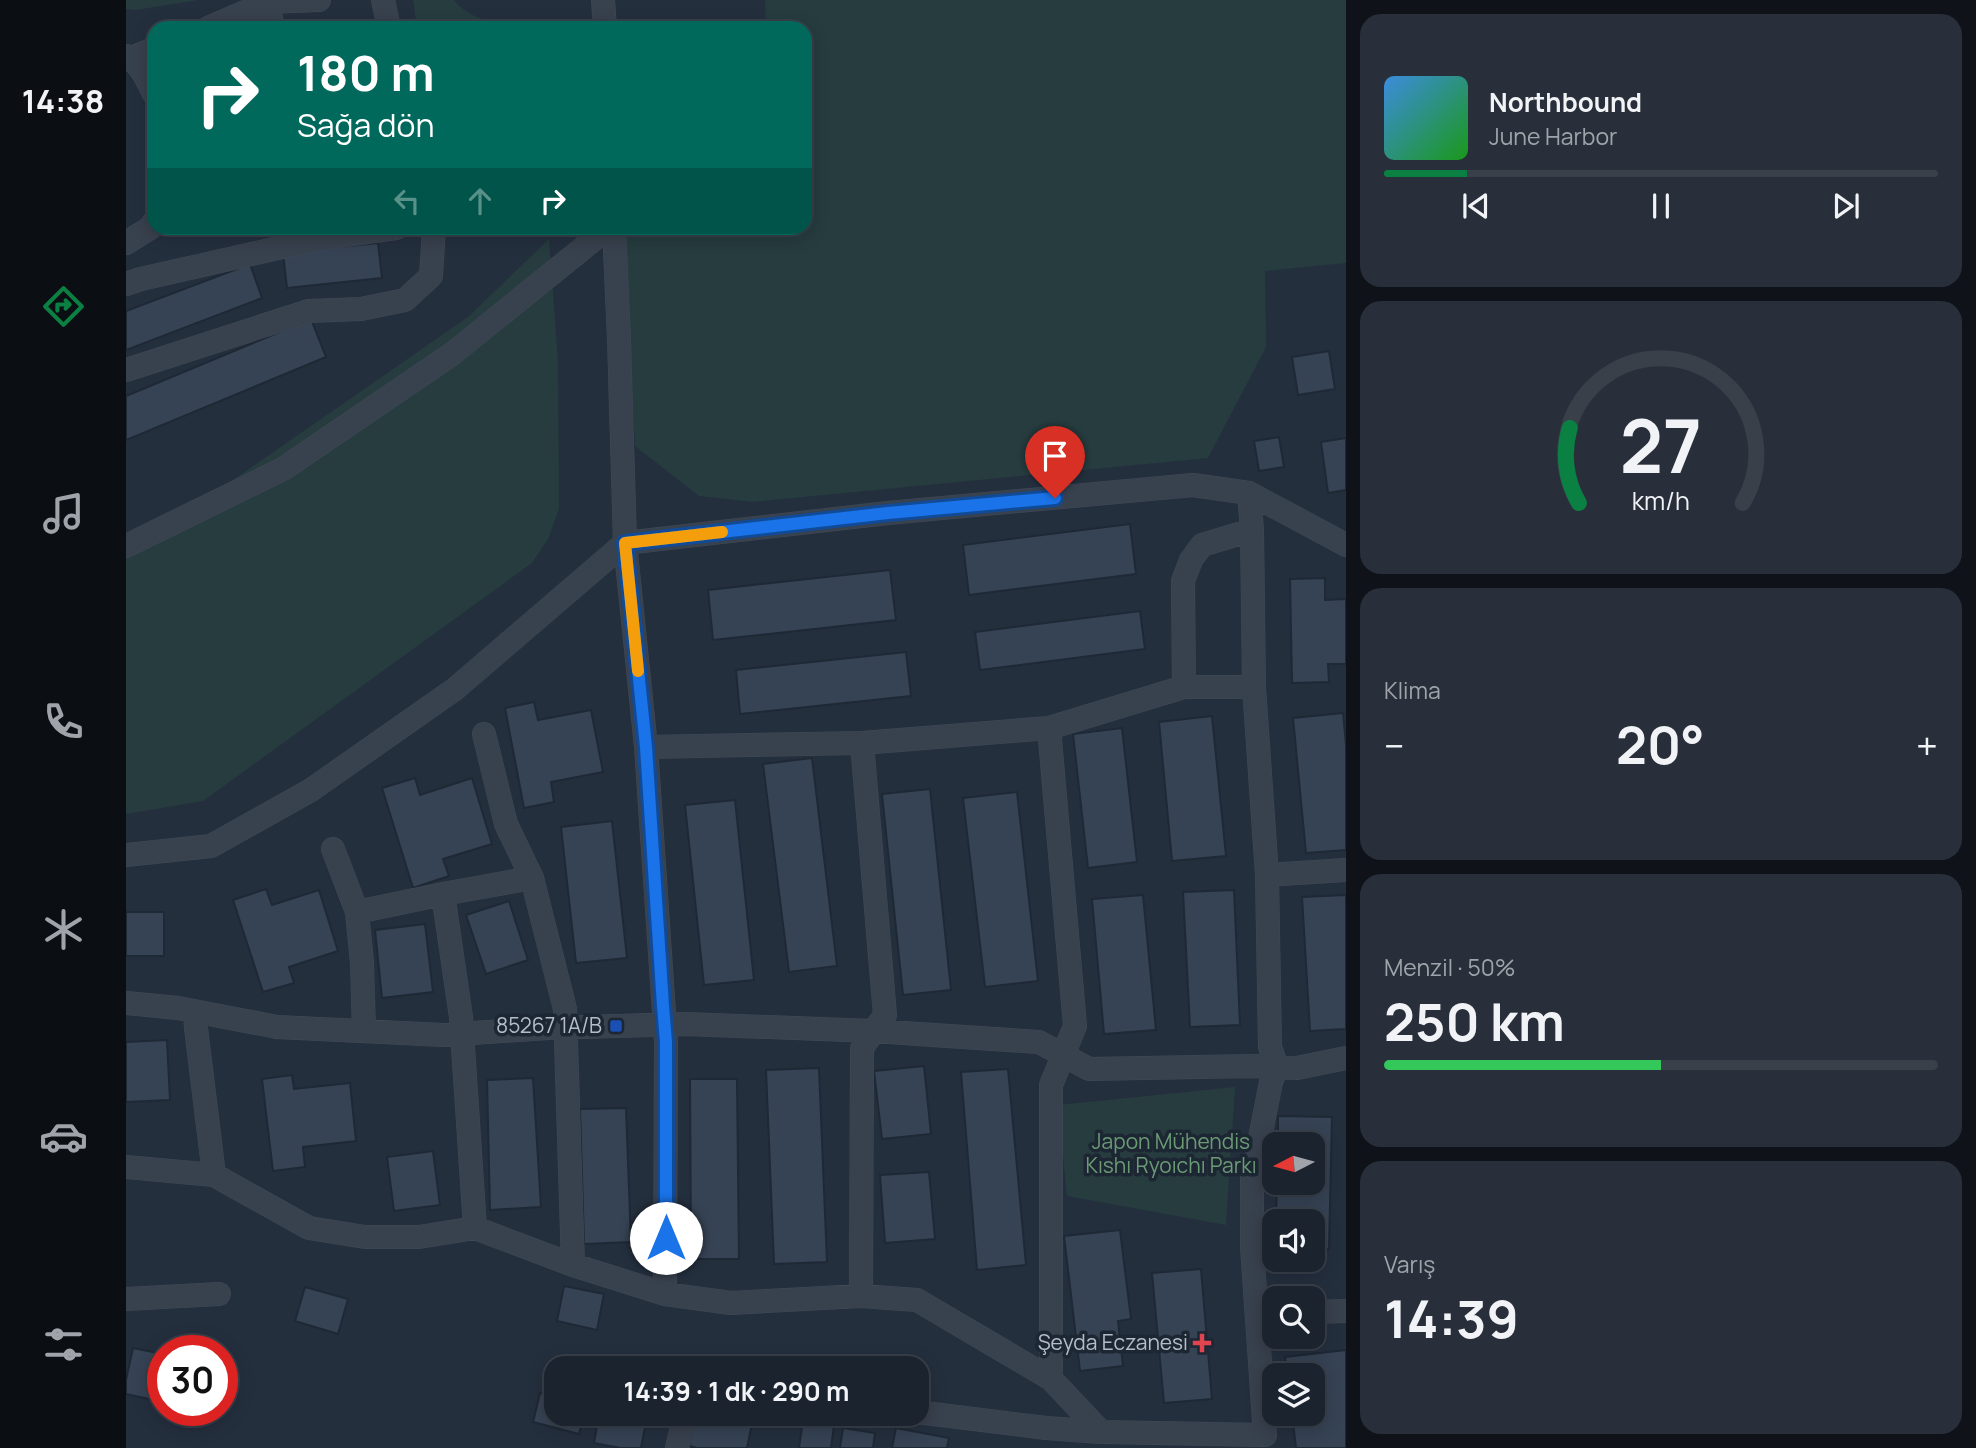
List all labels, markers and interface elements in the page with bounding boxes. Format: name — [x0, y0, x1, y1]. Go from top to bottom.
text: 180 m — [297, 39, 435, 106]
icon: right — [182, 49, 273, 140]
text: 14:38 — [22, 79, 104, 123]
text: Northbound — [1489, 84, 1642, 120]
text: Sağa dön — [297, 103, 435, 147]
text: June Harbor — [1489, 120, 1617, 152]
icon: left — [388, 182, 426, 220]
icon: ahead — [461, 182, 499, 220]
icon: right — [534, 182, 572, 220]
icon: previous — [1457, 187, 1495, 225]
icon: pause — [1642, 187, 1680, 225]
icon: next — [1827, 187, 1865, 225]
icon: directions — [39, 282, 88, 331]
text: 27 — [1620, 396, 1702, 496]
pin — [1025, 426, 1085, 498]
icon: arrive — [1036, 437, 1074, 475]
text: km/h — [1632, 483, 1690, 518]
icon: music — [39, 489, 88, 538]
text: Klima — [1384, 674, 1441, 706]
icon: phone — [39, 697, 88, 746]
text: 20° — [1616, 709, 1705, 780]
text: − — [1384, 719, 1405, 771]
text: + — [1916, 719, 1938, 771]
icon: climate — [39, 905, 88, 954]
text: Menzil · 50% — [1384, 951, 1515, 983]
text: 250 km — [1384, 986, 1565, 1057]
place label: 85267 1A/B — [496, 1011, 602, 1039]
marker: 85267 1A/B — [608, 1018, 624, 1034]
icon: car — [39, 1112, 88, 1161]
park label: Japon Mühendis Kıshı Ryoıchı Parkı — [1085, 1127, 1257, 1179]
north arrow — [1262, 1132, 1325, 1195]
map controls — [1262, 1132, 1325, 1426]
position arrow — [629, 1201, 703, 1275]
button: sound — [1262, 1209, 1325, 1272]
text: Varış — [1384, 1248, 1435, 1280]
text: 14:39 — [1384, 1283, 1519, 1354]
button: search — [1262, 1286, 1325, 1349]
icon: filters — [39, 1320, 88, 1369]
place label: Şeyda Eczanesi — [1038, 1328, 1188, 1356]
speed limit sign: 30 — [147, 1335, 238, 1426]
marker: Şeyda Eczanesi — [1194, 1335, 1210, 1351]
button: layers — [1262, 1363, 1325, 1426]
text: 14:39 · 1 dk · 290 m — [624, 1373, 850, 1409]

